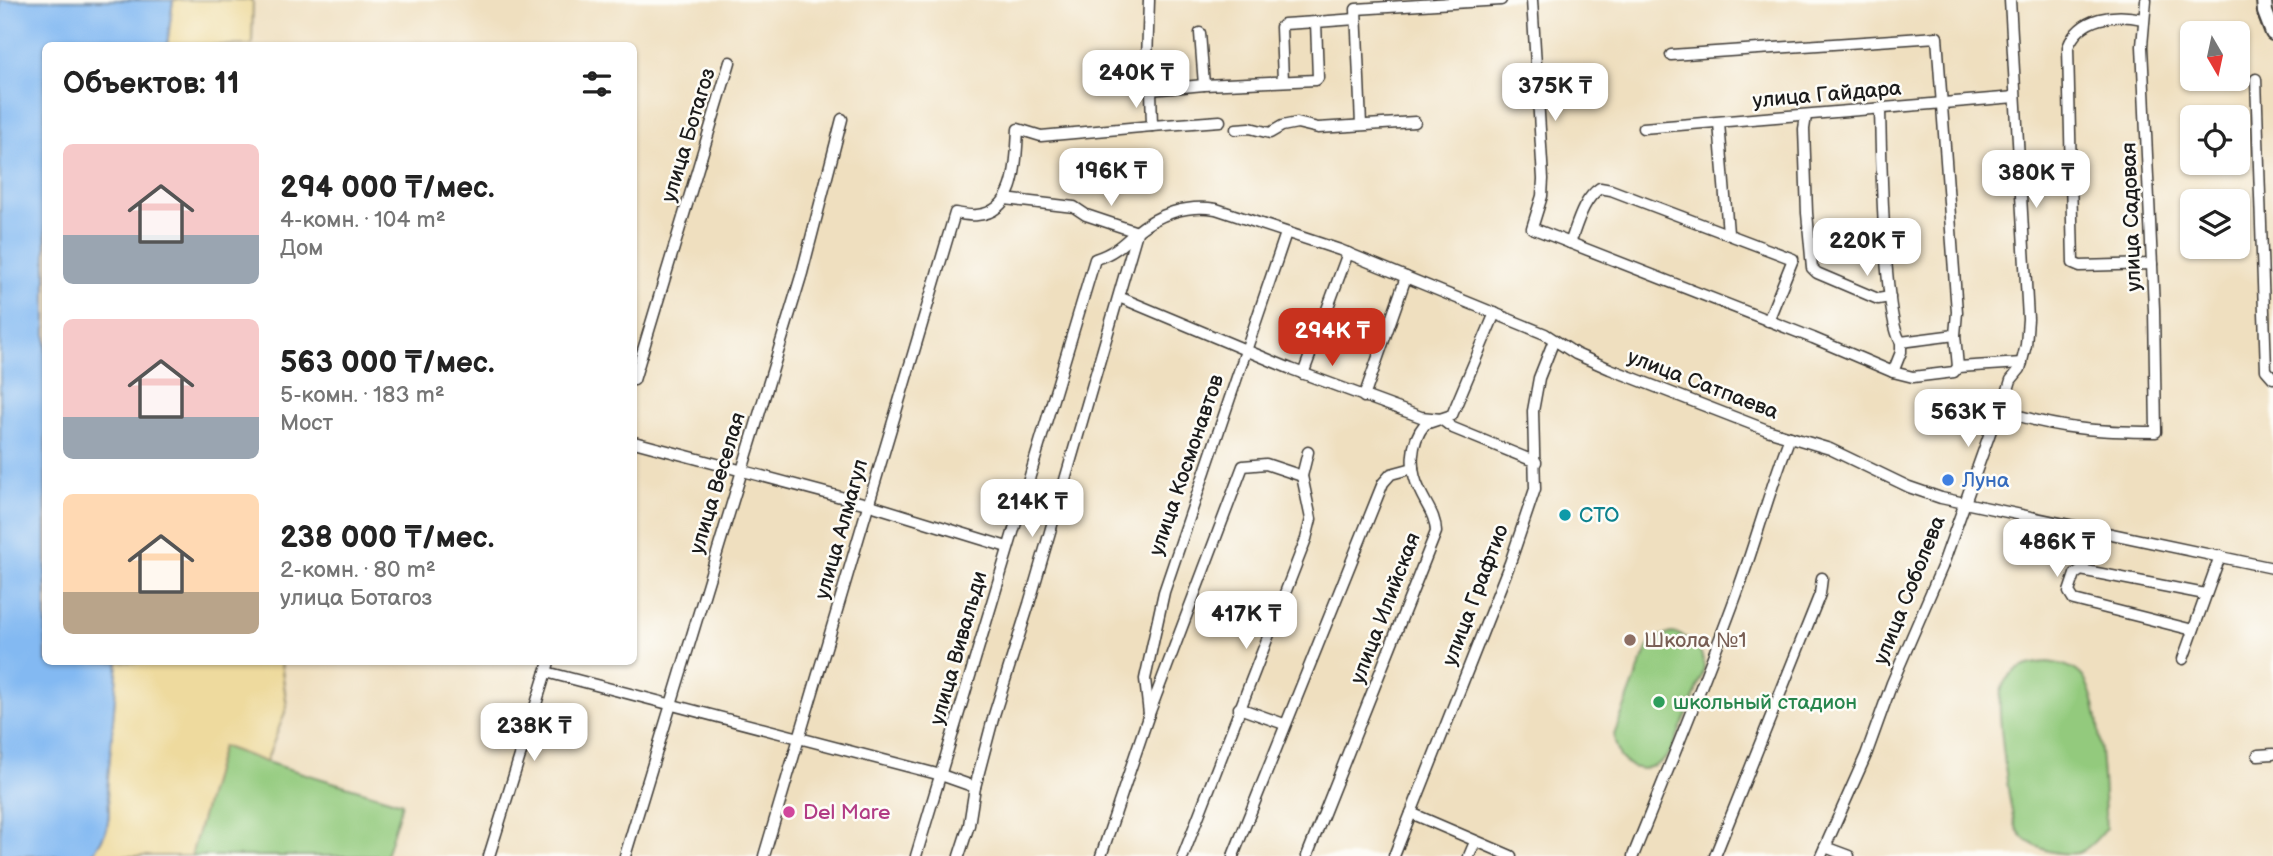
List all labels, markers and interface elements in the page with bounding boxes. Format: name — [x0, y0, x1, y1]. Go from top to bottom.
north arrow — [2180, 21, 2250, 91]
map controls — [2180, 21, 2250, 259]
pin: 240K ₸ — [1079, 50, 1193, 110]
text: 240K ₸ — [1098, 59, 1174, 87]
pin: 375K ₸ — [1498, 64, 1612, 123]
icon: filters — [578, 65, 616, 103]
street label: улица Ботагоз — [656, 65, 721, 205]
text: Объектов: 11 — [63, 66, 240, 102]
text: 375K ₸ — [1518, 72, 1592, 100]
street label: улица Гайдара — [1752, 75, 1903, 113]
button: locate — [2180, 105, 2250, 175]
street label: улица Садовая — [2116, 142, 2147, 292]
pin: 196K ₸ — [1054, 148, 1168, 208]
pin: 380K ₸ — [1979, 150, 2093, 210]
text: 196K ₸ — [1075, 157, 1147, 185]
text: 380K ₸ — [1998, 159, 2074, 187]
text: 294 000 ₸/мес. — [280, 170, 495, 206]
icon: home — [119, 172, 203, 256]
button: layers — [2180, 189, 2250, 259]
text: 4-комн. · 104 m² — [280, 206, 446, 234]
pin: 220K ₸ — [1810, 218, 1924, 278]
text: 220K ₸ — [1829, 227, 1905, 255]
text: Дом — [280, 234, 323, 262]
pin: 294K ₸ — [1275, 308, 1389, 368]
text: 294K ₸ — [1294, 317, 1370, 345]
street label: улица Сатпаева — [1624, 344, 1782, 425]
text: 563 000 ₸/мес. — [280, 345, 495, 381]
icon: home — [119, 347, 203, 431]
street label: улица Космонавтов — [1144, 371, 1229, 559]
text: 5-комн. · 183 m² — [280, 381, 445, 409]
pin: 563K ₸ — [1911, 390, 2025, 449]
text: 563K ₸ — [1930, 398, 2006, 426]
text: Мост — [280, 409, 333, 437]
street label: улица Веселая — [684, 409, 751, 557]
street label: улица Алмагул — [810, 456, 873, 602]
place label: Луна — [1961, 468, 2010, 493]
marker: Луна — [1940, 472, 1956, 488]
pin: 214K ₸ — [975, 480, 1089, 539]
text: 214K ₸ — [997, 488, 1067, 516]
place label: СТО — [1579, 503, 1619, 528]
marker: СТО — [1557, 507, 1573, 523]
street label: улица Соболева — [1868, 512, 1951, 668]
text: 238 000 ₸/мес. — [280, 520, 494, 556]
pin: 486K ₸ — [2000, 520, 2114, 579]
street label: улица Графтио — [1437, 521, 1514, 669]
icon: home — [119, 522, 203, 606]
text: 486K ₸ — [2019, 528, 2095, 556]
street label: улица Илийская — [1345, 529, 1426, 687]
text: 2-комн. · 80 m² — [280, 556, 436, 584]
street label: улица Вивальди — [925, 568, 992, 728]
text: улица Ботагоз — [280, 584, 432, 612]
pin: 417K ₸ — [1189, 592, 1303, 651]
text: 417K ₸ — [1211, 600, 1281, 628]
place label: Школа №1 — [1644, 628, 1747, 653]
marker: Школа №1 — [1622, 632, 1638, 648]
place label: школьный стадион — [1673, 690, 1857, 715]
marker: школьный стадион — [1651, 694, 1667, 710]
pin: 238K ₸ — [477, 704, 591, 763]
text: 238K ₸ — [497, 712, 571, 740]
place label: Del Mare — [803, 800, 890, 825]
marker: Del Mare — [781, 804, 797, 820]

